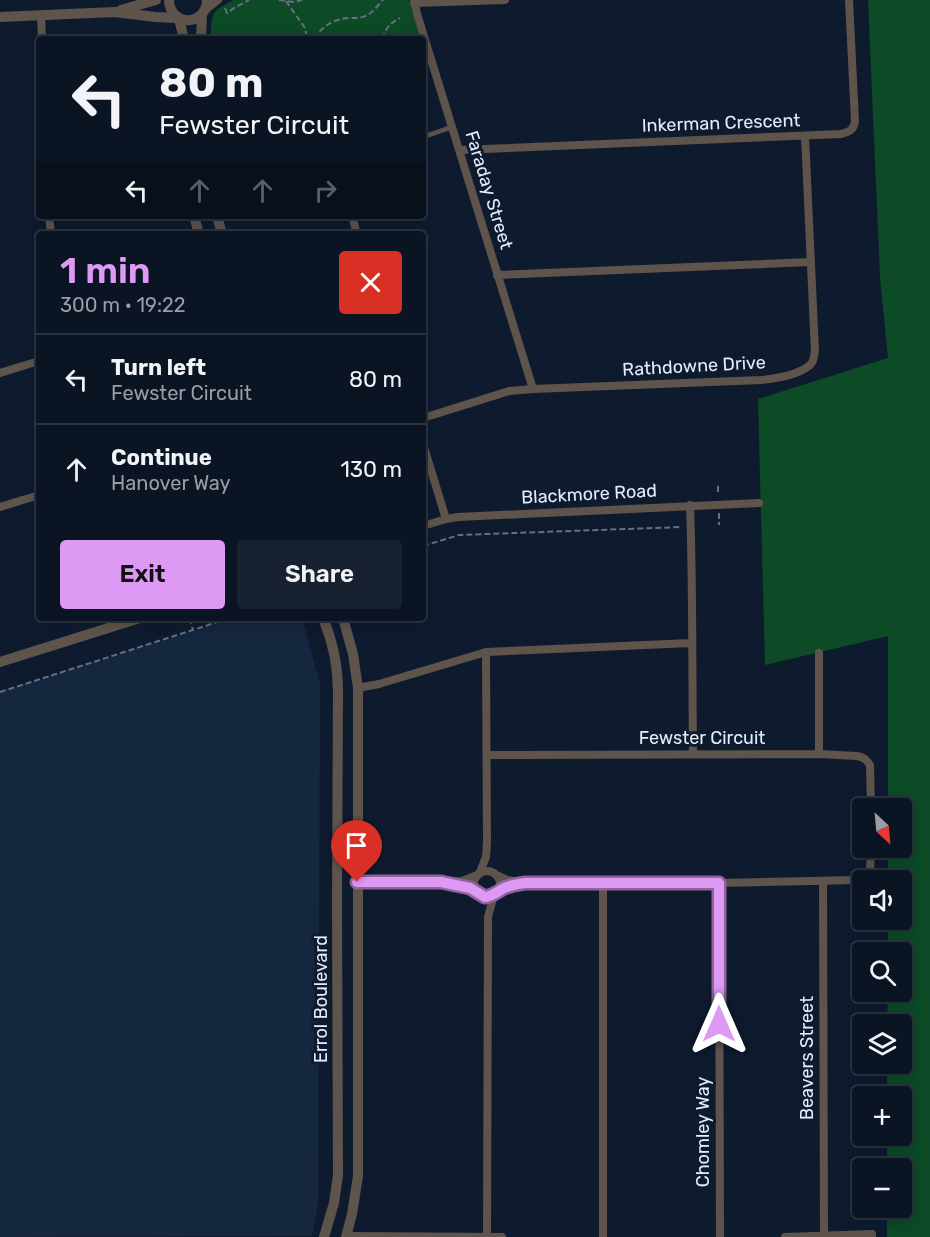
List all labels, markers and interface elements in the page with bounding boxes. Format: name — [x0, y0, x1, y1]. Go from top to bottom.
text: 80 m — [159, 58, 263, 108]
icon: left — [60, 60, 138, 138]
text: Fewster Circuit — [159, 109, 349, 141]
street label: Inkerman Crescent — [641, 109, 801, 137]
street label: Faraday Street — [461, 128, 517, 252]
icon: left — [120, 174, 153, 207]
icon: ahead — [183, 174, 216, 207]
icon: ahead — [246, 174, 279, 207]
icon: right — [309, 174, 342, 207]
text: 1 min — [60, 249, 151, 292]
button: close — [339, 251, 402, 314]
text: 300 m · 19:22 — [60, 293, 186, 317]
street label: Rathdowne Drive — [622, 351, 766, 381]
text: Turn left — [111, 354, 206, 381]
icon: left — [60, 363, 93, 396]
text: 80 m — [349, 366, 402, 393]
text: Fewster Circuit — [111, 381, 252, 405]
text: Continue — [111, 444, 212, 471]
icon: ahead — [60, 453, 93, 486]
text: 130 m — [340, 456, 402, 483]
text: Hanover Way — [111, 471, 231, 495]
street label: Blackmore Road — [521, 479, 657, 509]
button: Exit — [60, 540, 225, 609]
button: Share — [237, 540, 402, 609]
street label: Fewster Circuit — [639, 727, 765, 749]
north arrow — [852, 798, 912, 858]
map controls — [852, 798, 912, 1218]
pin — [331, 820, 382, 882]
icon: arrive — [340, 829, 373, 862]
button: sound — [852, 870, 912, 930]
street label: Errol Boulevard — [310, 935, 332, 1063]
button: search — [852, 942, 912, 1002]
position arrow — [687, 992, 751, 1056]
street label: Beavers Street — [796, 996, 818, 1120]
button: layers — [852, 1014, 912, 1074]
street label: Chomley Way — [692, 1077, 714, 1187]
button: + — [852, 1086, 912, 1146]
button: − — [852, 1158, 912, 1218]

